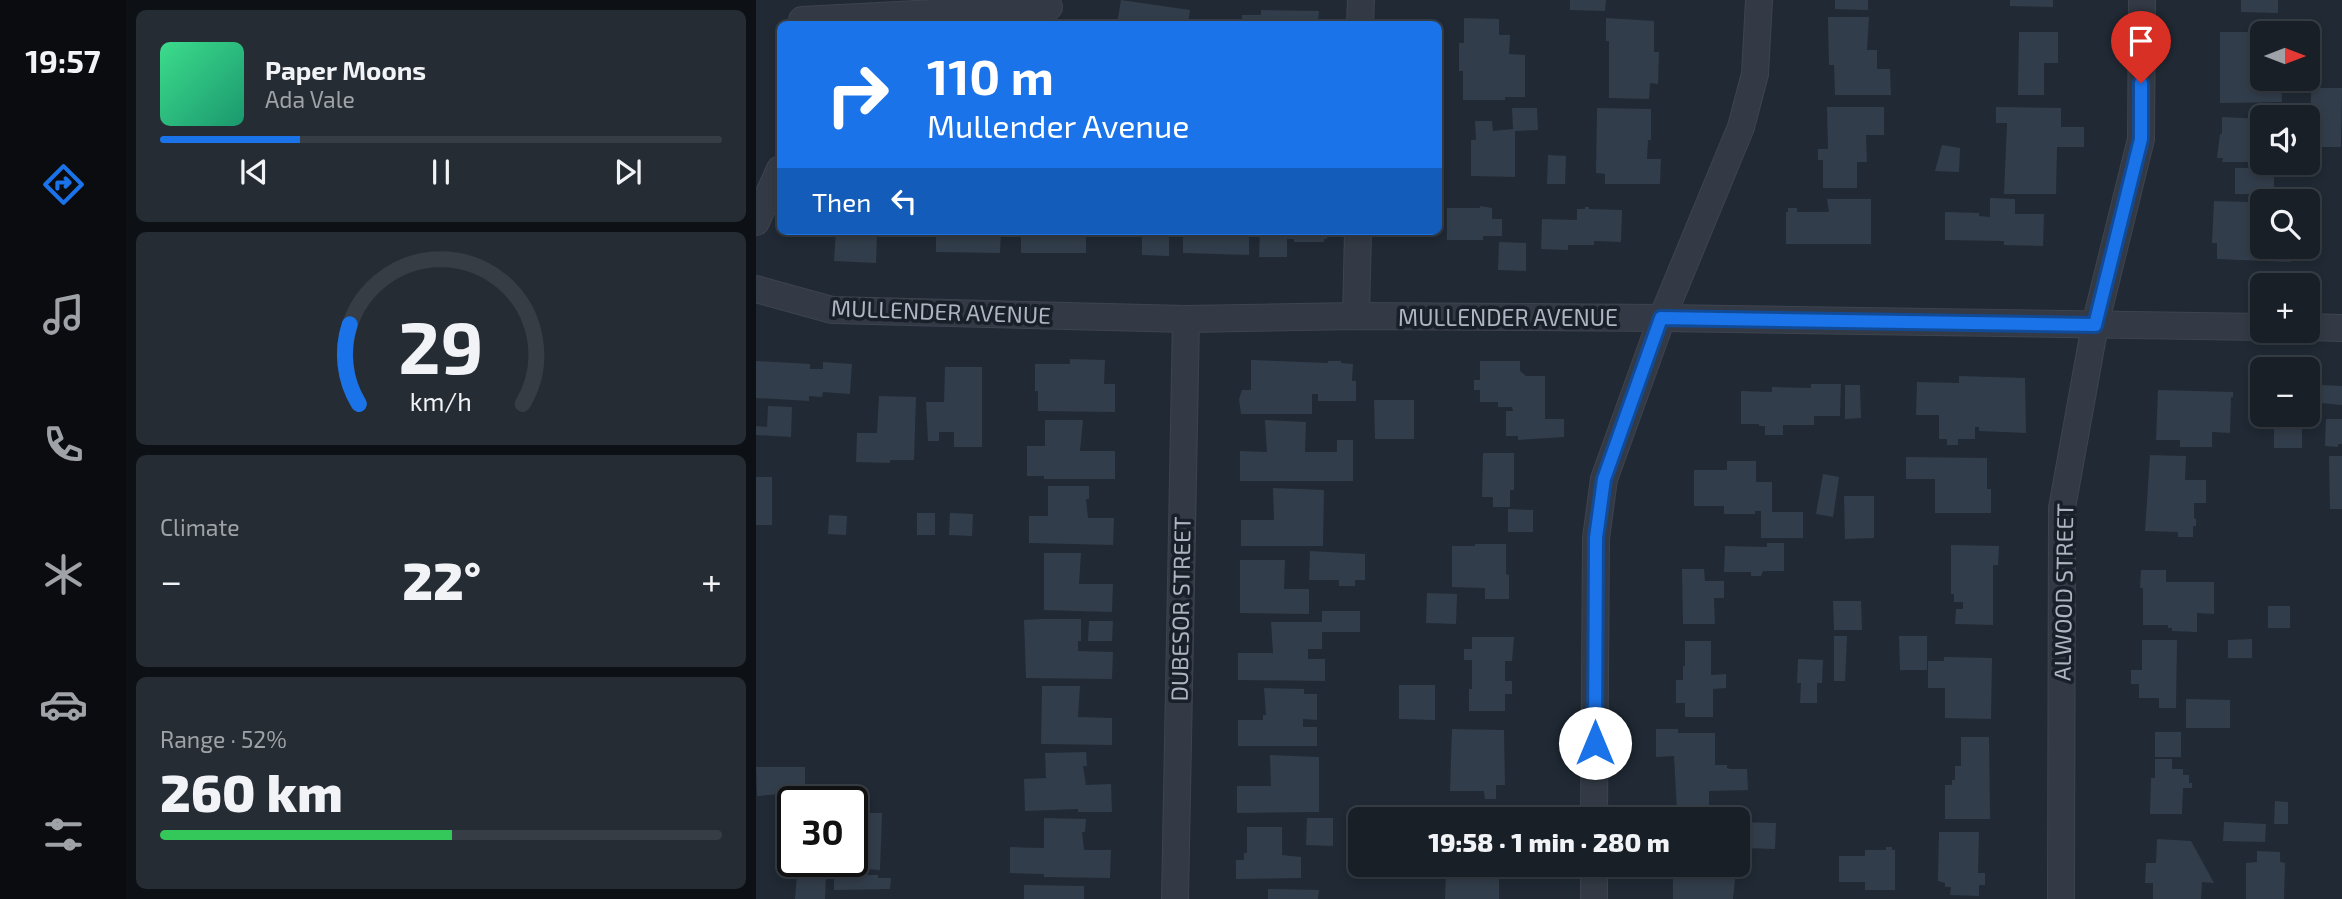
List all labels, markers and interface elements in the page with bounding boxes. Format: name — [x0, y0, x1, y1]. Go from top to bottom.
pin — [2111, 11, 2171, 83]
north arrow — [2250, 21, 2320, 91]
map controls — [2250, 21, 2320, 427]
icon: arrive — [2122, 22, 2160, 60]
text: 19:57 — [25, 41, 101, 79]
text: 110 m — [927, 46, 1054, 105]
icon: right — [812, 49, 903, 140]
text: Paper Moons — [265, 54, 426, 85]
text: Ada Vale — [265, 85, 355, 113]
button: sound — [2250, 105, 2320, 175]
text: Mullender Avenue — [927, 106, 1189, 144]
icon: previous — [235, 153, 273, 191]
icon: pause — [422, 153, 460, 191]
icon: next — [609, 153, 647, 191]
icon: directions — [39, 160, 88, 209]
icon: left — [885, 182, 923, 220]
text: Then — [812, 186, 871, 217]
button: search — [2250, 189, 2320, 259]
button: + — [2250, 273, 2320, 343]
icon: music — [39, 290, 88, 339]
street label: MULLENDER AVENUE — [831, 293, 1051, 329]
text: 29 — [398, 302, 484, 390]
street label: MULLENDER AVENUE — [1398, 303, 1618, 331]
button: − — [2250, 357, 2320, 427]
text: km/h — [410, 386, 472, 416]
icon: phone — [39, 420, 88, 469]
street label: ALWOOD STREET — [2047, 503, 2079, 681]
text: Climate — [160, 513, 240, 541]
street label: DUBESOR STREET — [1164, 516, 1196, 702]
text: 22° — [402, 548, 481, 610]
icon: climate — [39, 550, 88, 599]
text: − — [160, 557, 182, 603]
text: + — [701, 557, 722, 603]
icon: car — [39, 680, 88, 729]
position arrow — [1558, 706, 1632, 780]
text: Range · 52% — [160, 725, 287, 753]
text: 260 km — [160, 760, 343, 822]
speed limit sign: 30 — [777, 786, 868, 877]
icon: filters — [39, 810, 88, 859]
text: 19:58 · 1 min · 280 m — [1428, 826, 1670, 857]

